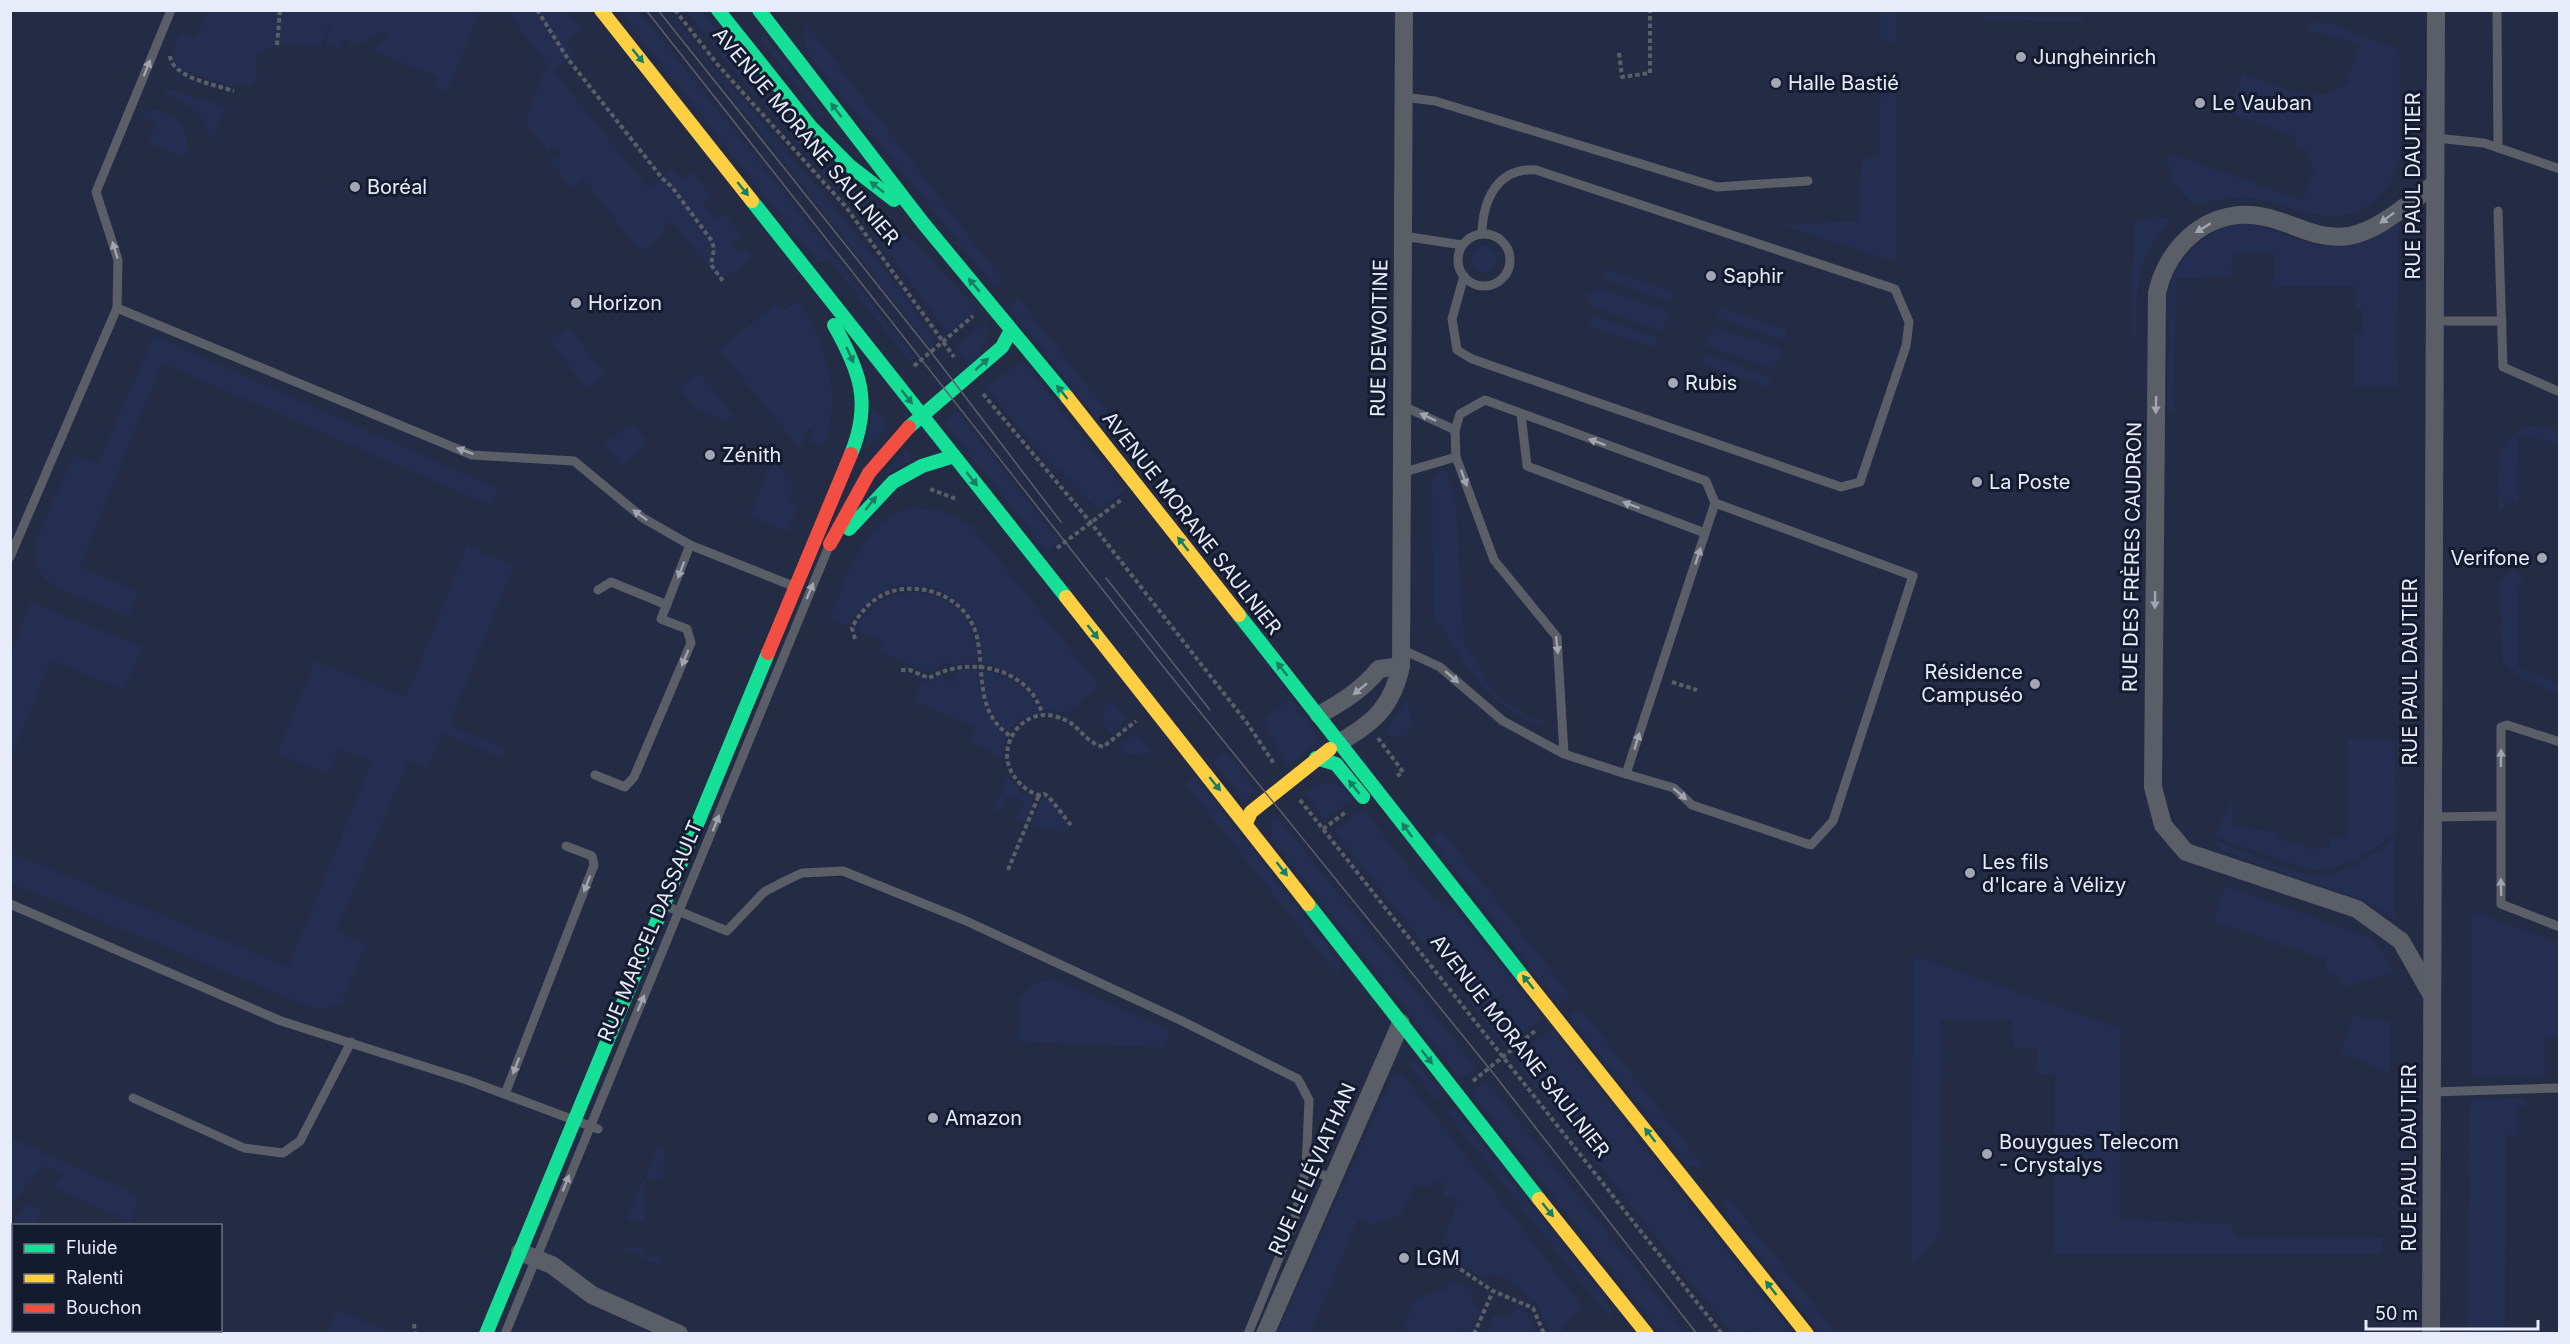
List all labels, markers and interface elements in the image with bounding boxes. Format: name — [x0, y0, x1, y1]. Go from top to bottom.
street label: AVENUE MORANE SAULNIER — [708, 22, 904, 250]
place label: Jungheinrich — [2033, 45, 2156, 69]
one-way arrow — [631, 48, 644, 64]
marker: Jungheinrich — [2014, 50, 2028, 64]
one-way arrow — [142, 59, 152, 77]
place label: Halle Bastié — [1788, 71, 1899, 95]
marker: Halle Bastié — [1769, 76, 1783, 90]
place label: Le Vauban — [2212, 91, 2312, 115]
street label: RUE PAUL DAUTIER — [2401, 92, 2425, 280]
marker: Le Vauban — [2193, 96, 2207, 110]
one-way arrow — [829, 102, 842, 118]
place label: Boréal — [367, 175, 427, 199]
marker: Boréal — [348, 180, 362, 194]
one-way arrow — [737, 181, 749, 196]
one-way arrow — [869, 181, 884, 193]
one-way arrow — [2380, 212, 2396, 224]
one-way arrow — [2194, 223, 2211, 233]
one-way arrow — [110, 241, 119, 259]
street label: RUE DEWOITINE — [1366, 259, 1392, 417]
place label: Saphir — [1723, 264, 1784, 288]
marker: Saphir — [1704, 269, 1718, 283]
one-way arrow — [968, 277, 981, 293]
place label: Horizon — [588, 291, 662, 315]
marker: Horizon — [569, 296, 583, 310]
one-way arrow — [845, 346, 855, 364]
one-way arrow — [974, 358, 989, 371]
place label: Rubis — [1685, 371, 1737, 395]
marker: Rubis — [1666, 376, 1680, 390]
one-way arrow — [1056, 384, 1068, 399]
one-way arrow — [900, 389, 913, 405]
one-way arrow — [2151, 396, 2161, 415]
street label: AVENUE MORANE SAULNIER — [1097, 407, 1287, 639]
one-way arrow — [1420, 413, 1437, 422]
street label: RUE DES FRÈRES CAUDRON — [2117, 422, 2146, 692]
one-way arrow — [1588, 436, 1606, 446]
place label: Zénith — [722, 443, 781, 467]
one-way arrow — [456, 446, 474, 456]
marker: Zénith — [703, 448, 717, 462]
one-way arrow — [1459, 470, 1469, 488]
place label: La Poste — [1989, 470, 2070, 494]
one-way arrow — [966, 471, 979, 487]
marker: La Poste — [1970, 475, 1984, 489]
one-way arrow — [864, 496, 877, 511]
one-way arrow — [1622, 500, 1640, 509]
one-way arrow — [633, 509, 649, 521]
one-way arrow — [1177, 536, 1190, 552]
place label: Verifone — [2451, 546, 2530, 570]
one-way arrow — [1694, 547, 1703, 565]
marker: Verifone — [2535, 551, 2549, 565]
one-way arrow — [675, 562, 685, 580]
street label: RUE PAUL DAUTIER — [2398, 578, 2422, 766]
one-way arrow — [806, 582, 815, 600]
one-way arrow — [2150, 591, 2159, 610]
one-way arrow — [1087, 624, 1100, 640]
one-way arrow — [1552, 636, 1562, 655]
one-way arrow — [680, 650, 690, 668]
place label: Résidence Campuséo — [1921, 660, 2023, 707]
one-way arrow — [1276, 661, 1289, 677]
one-way arrow — [1444, 670, 1459, 683]
marker: Résidence Campuséo — [2028, 677, 2042, 691]
one-way arrow — [1353, 682, 1368, 695]
one-way arrow — [1633, 732, 1642, 750]
one-way arrow — [2496, 748, 2506, 767]
one-way arrow — [1208, 777, 1221, 792]
one-way arrow — [1348, 779, 1361, 795]
one-way arrow — [1672, 788, 1688, 801]
one-way arrow — [712, 814, 721, 832]
street label: RUE MARCEL DASSAULT — [593, 817, 707, 1045]
one-way arrow — [1401, 822, 1413, 838]
place label: Les fils d'Icare à Vélizy — [1982, 850, 2126, 897]
one-way arrow — [1276, 862, 1288, 877]
marker: Les fils d'Icare à Vélizy — [1963, 866, 1977, 880]
one-way arrow — [581, 876, 591, 894]
one-way arrow — [2496, 877, 2506, 896]
street label: AVENUE MORANE SAULNIER — [1425, 930, 1615, 1162]
one-way arrow — [1522, 974, 1535, 990]
one-way arrow — [637, 994, 646, 1012]
one-way arrow — [1421, 1049, 1433, 1065]
one-way arrow — [510, 1057, 520, 1075]
street label: RUE PAUL DAUTIER — [2397, 1064, 2421, 1252]
street label: RUE LE LÉVIATHAN — [1262, 1079, 1361, 1259]
place label: Amazon — [945, 1106, 1022, 1130]
marker: Amazon — [926, 1111, 940, 1125]
one-way arrow — [1643, 1127, 1656, 1143]
place label: Bouygues Telecom - Crystalys — [1999, 1130, 2179, 1177]
marker: Bouygues Telecom - Crystalys — [1980, 1147, 1994, 1161]
one-way arrow — [562, 1174, 571, 1192]
one-way arrow — [1542, 1202, 1555, 1218]
legend — [12, 1224, 222, 1332]
text: Fluide — [66, 1237, 118, 1258]
place label: LGM — [1416, 1246, 1460, 1270]
marker: LGM — [1397, 1251, 1411, 1265]
text: Ralenti — [66, 1267, 123, 1288]
one-way arrow — [1765, 1280, 1777, 1295]
scale bar — [2366, 1293, 2538, 1331]
text: Bouchon — [66, 1297, 142, 1318]
text: 50 m — [2375, 1303, 2418, 1324]

